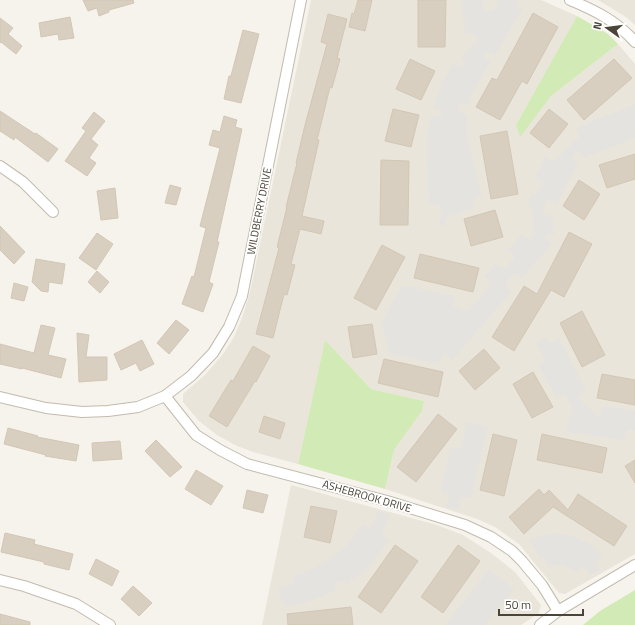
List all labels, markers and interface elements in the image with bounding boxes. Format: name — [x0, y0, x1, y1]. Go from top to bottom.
north arrow — [587, 8, 627, 48]
text: N — [589, 20, 606, 31]
street label: WILDBERRY DRIVE — [243, 166, 275, 256]
street label: ASHEBROOK DRIVE — [321, 476, 413, 516]
scale bar — [499, 591, 583, 617]
text: 50 m — [505, 595, 531, 614]

